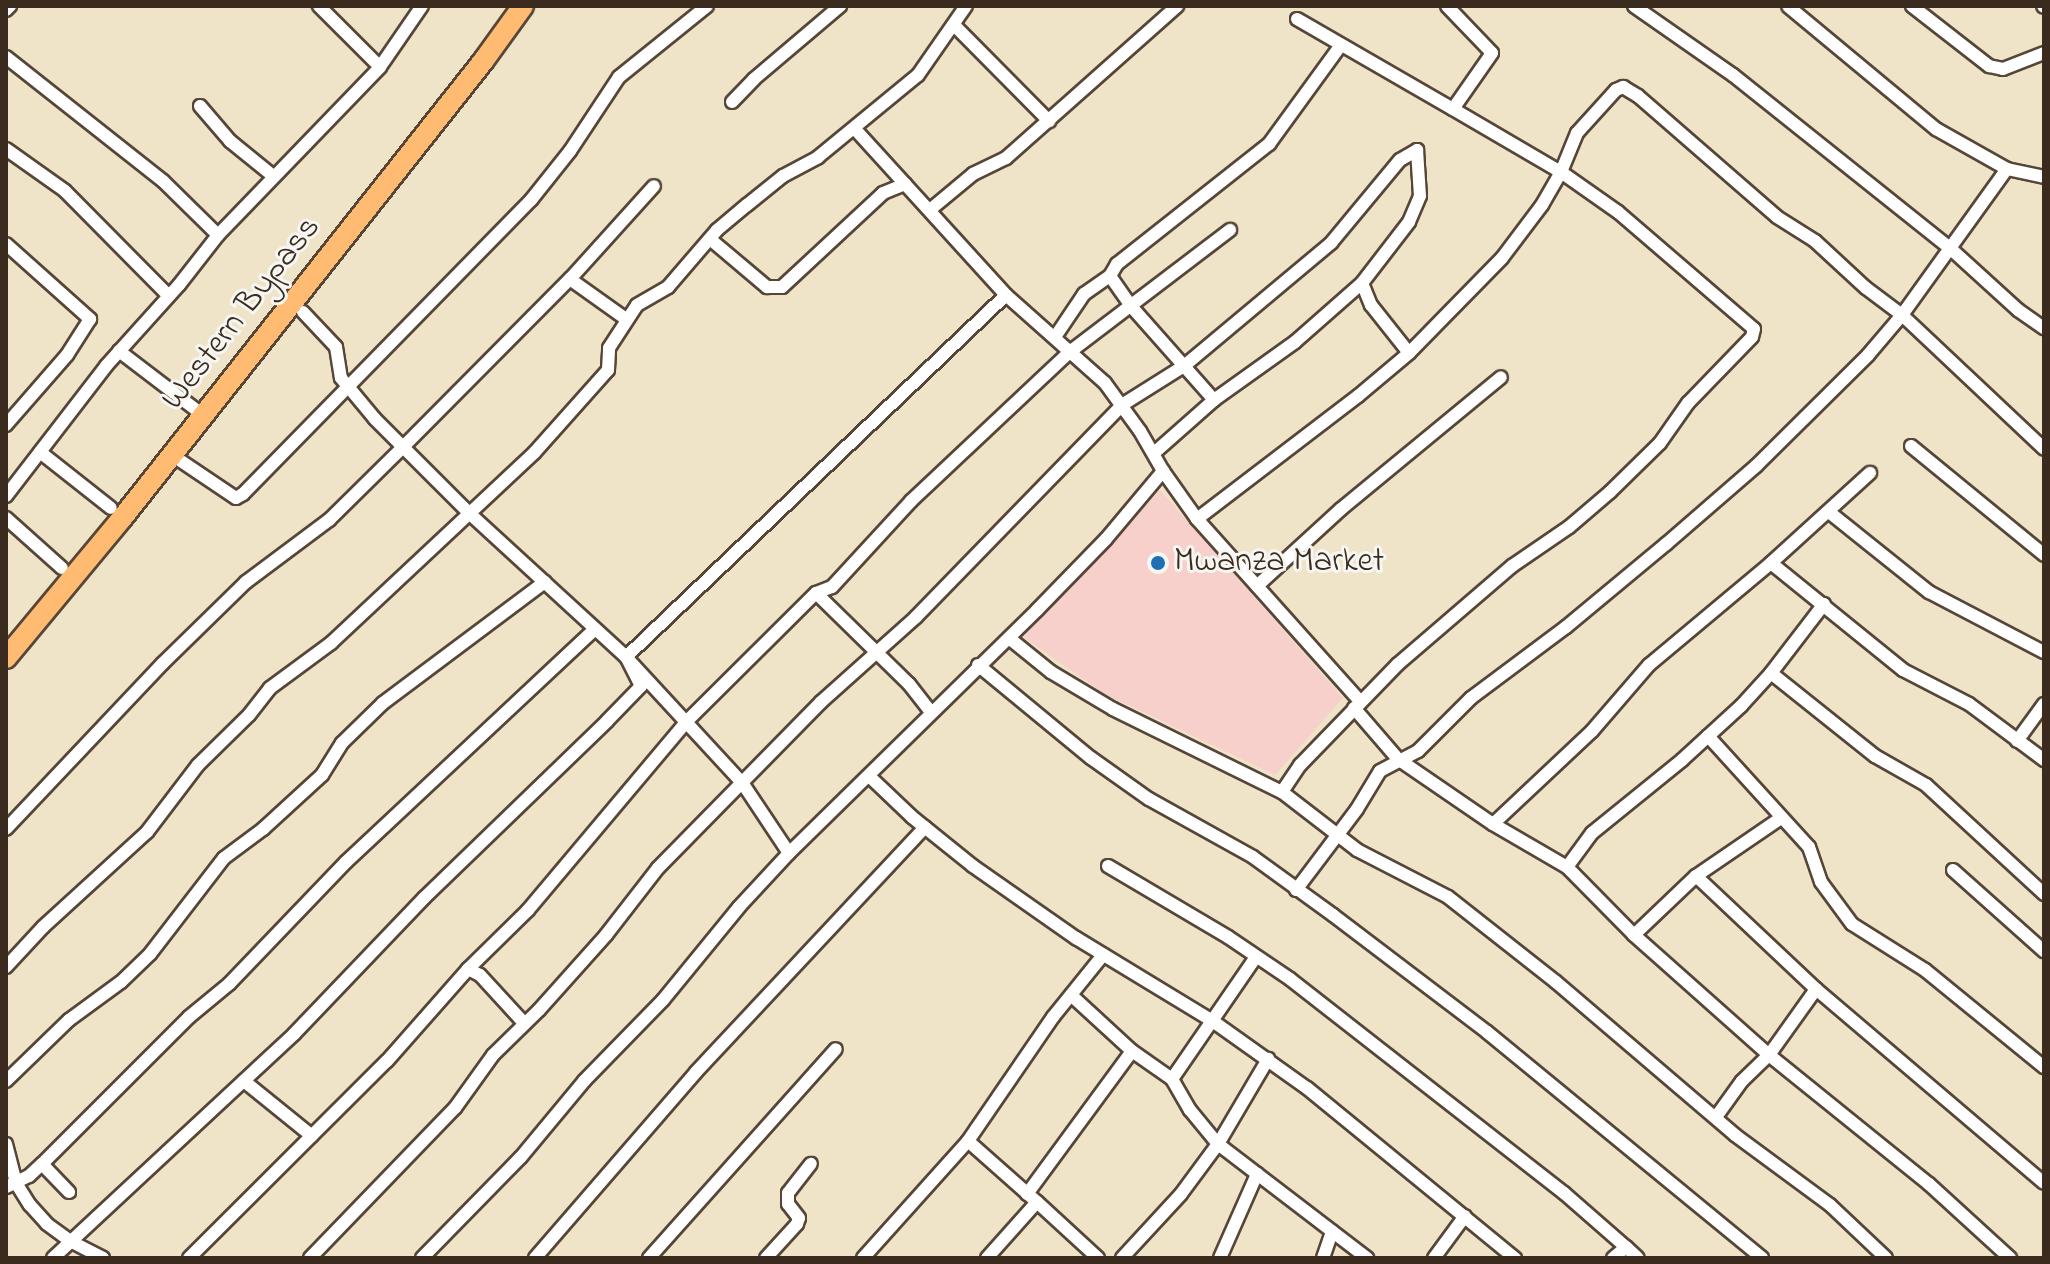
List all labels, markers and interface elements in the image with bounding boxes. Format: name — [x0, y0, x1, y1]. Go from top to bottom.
street label: Western Bypass — [154, 209, 330, 419]
place label: Mwanza Market — [1174, 543, 1384, 583]
marker: Mwanza Market — [1149, 554, 1167, 572]

